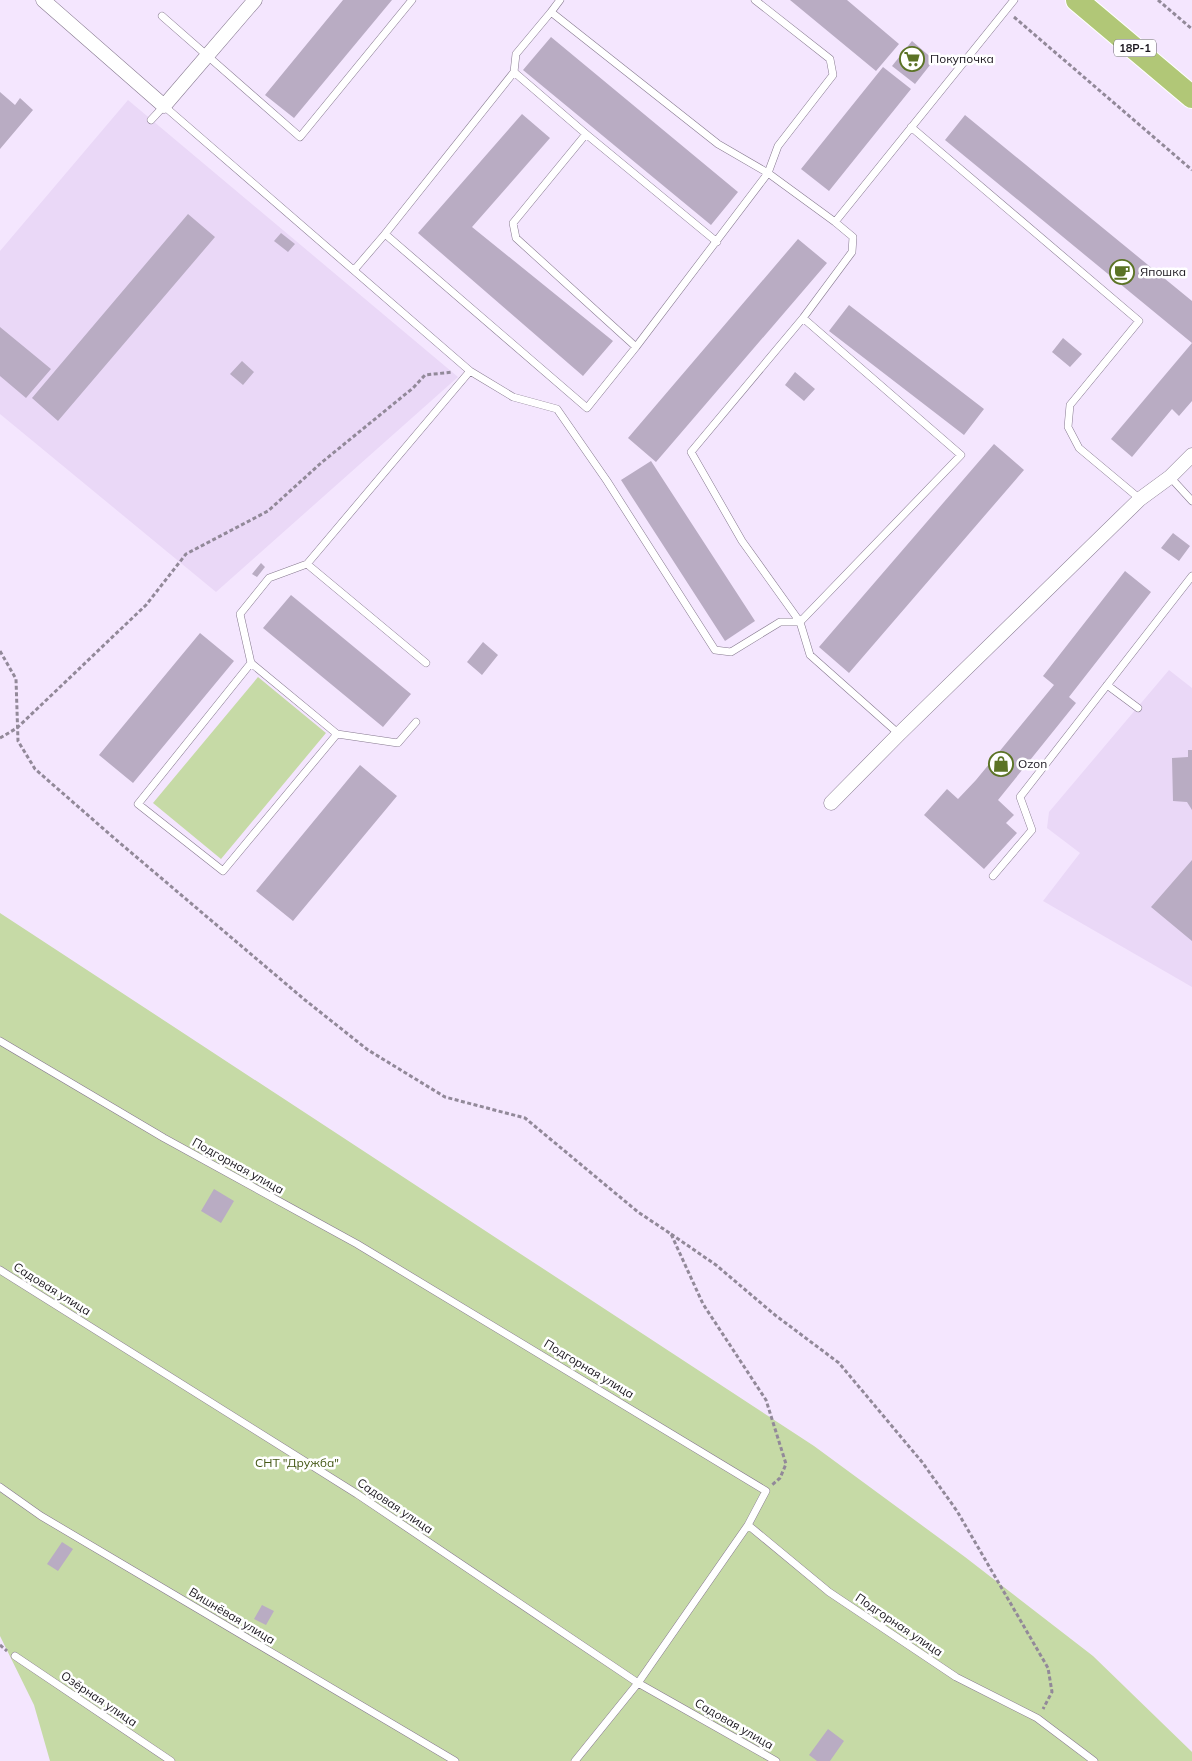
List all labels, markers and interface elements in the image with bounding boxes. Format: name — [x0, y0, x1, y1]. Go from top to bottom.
road number: 18Р-1 — [1114, 40, 1156, 56]
supermarket icon: Покупочка — [899, 46, 925, 72]
place label: Покупочка — [930, 51, 994, 66]
cafe icon: Япошка — [1109, 259, 1135, 285]
place label: Япошка — [1140, 264, 1186, 279]
shop icon: Ozon — [988, 751, 1014, 777]
place label: Ozon — [1018, 756, 1047, 771]
street label: Подгорная улица — [190, 1134, 287, 1197]
street label: Садовая улица — [11, 1259, 94, 1318]
street label: Подгорная улица — [542, 1336, 637, 1401]
park label: СНТ "Дружба" — [255, 1455, 339, 1470]
street label: Садовая улица — [354, 1475, 436, 1537]
street label: Вишнёвая улица — [187, 1584, 278, 1647]
street label: Подгорная улица — [853, 1590, 946, 1659]
street label: Озёрная улица — [58, 1668, 140, 1730]
street label: Садовая улица — [692, 1695, 776, 1752]

